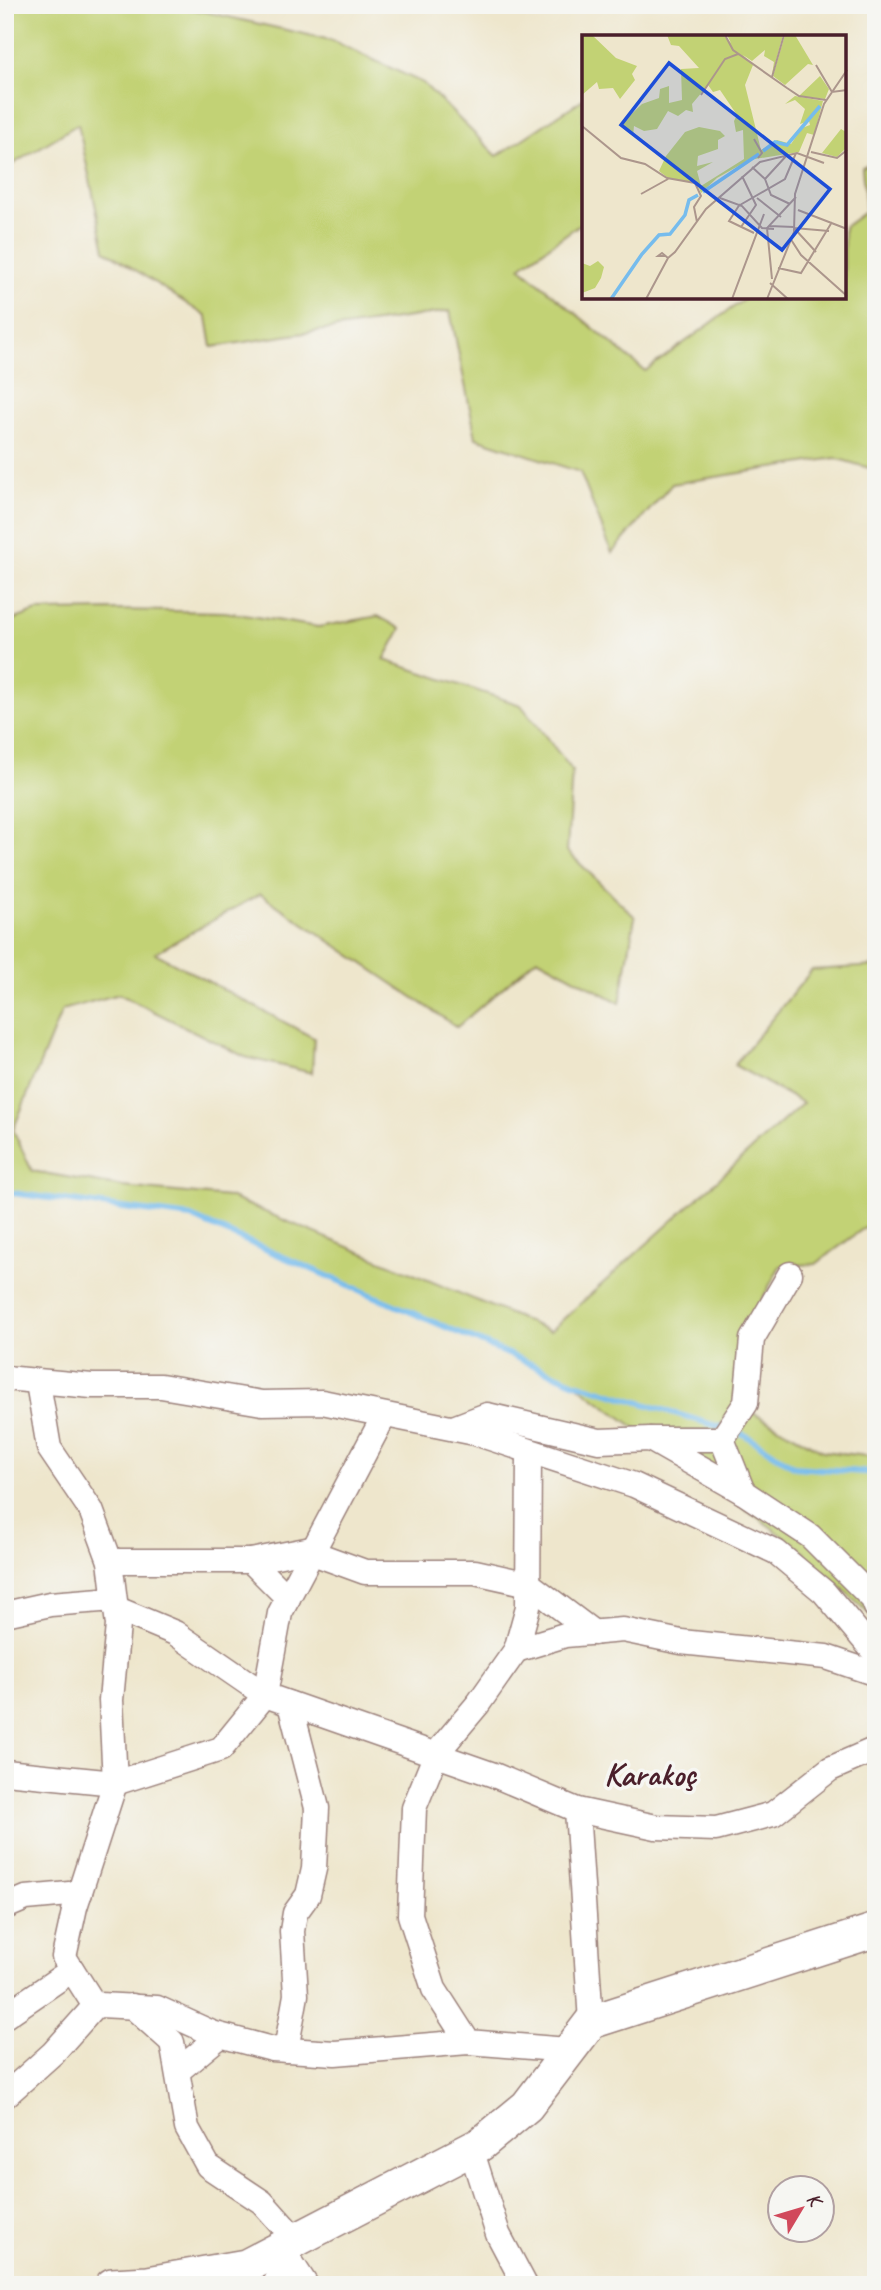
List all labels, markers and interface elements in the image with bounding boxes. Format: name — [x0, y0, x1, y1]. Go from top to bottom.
inset map — [582, 35, 846, 299]
district label: Karakoç — [604, 1753, 698, 1795]
north arrow — [766, 2174, 836, 2244]
text: K — [801, 2188, 829, 2214]

